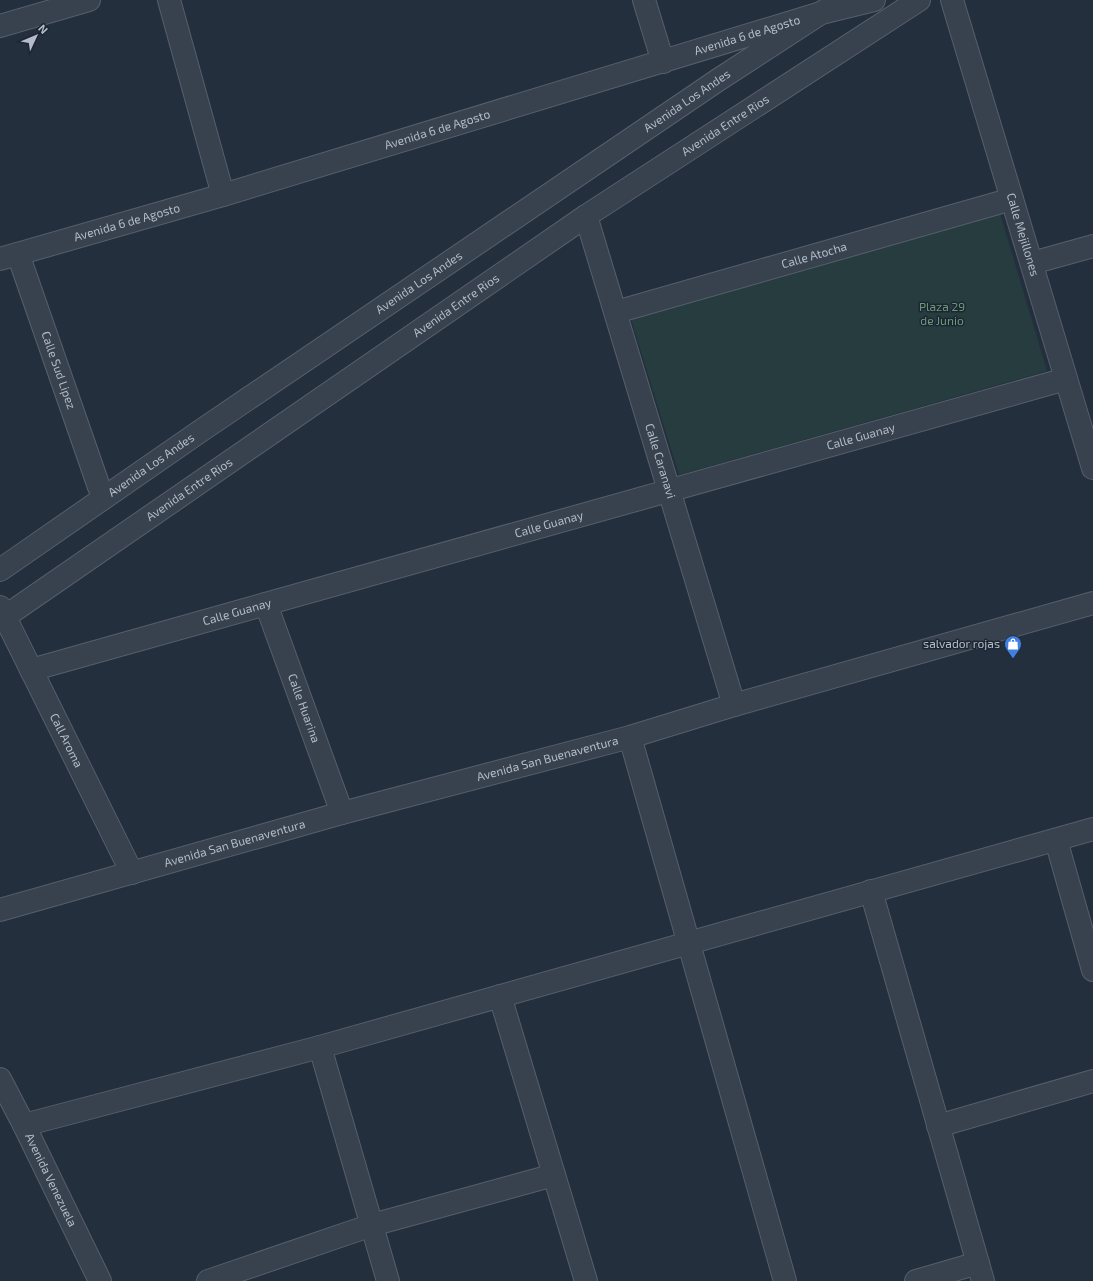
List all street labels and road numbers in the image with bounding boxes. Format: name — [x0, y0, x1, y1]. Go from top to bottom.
street label: Avenida 6 de Agosto — [692, 12, 802, 57]
street label: Avenida Los Andes — [641, 66, 733, 134]
street label: Avenida Entre Rios — [679, 91, 771, 158]
street label: Avenida 6 de Agosto — [382, 106, 492, 152]
street label: Calle Mejillones — [1004, 191, 1043, 278]
street label: Avenida 6 de Agosto — [72, 200, 182, 244]
street label: Calle Atocha — [779, 239, 848, 271]
street label: Avenida Los Andes — [373, 248, 464, 316]
street label: Avenida Entre Rios — [410, 270, 501, 339]
street label: Calle Sud Lipez — [39, 329, 79, 411]
street label: Calle Guanay — [825, 419, 897, 452]
street label: Calle Caranavi — [643, 422, 679, 500]
street label: Avenida Los Andes — [105, 430, 196, 499]
street label: Avenida Entre Rios — [143, 454, 235, 523]
street label: Calle Guanay — [513, 507, 585, 540]
street label: Calle Guanay — [201, 595, 273, 627]
street label: Calle Huarina — [286, 671, 324, 744]
street label: Call Aroma — [48, 711, 86, 769]
street label: Avenida San Buenaventura — [475, 732, 620, 783]
street label: Avenida San Buenaventura — [162, 816, 307, 869]
street label: Avenida Venezuela — [23, 1131, 80, 1228]

